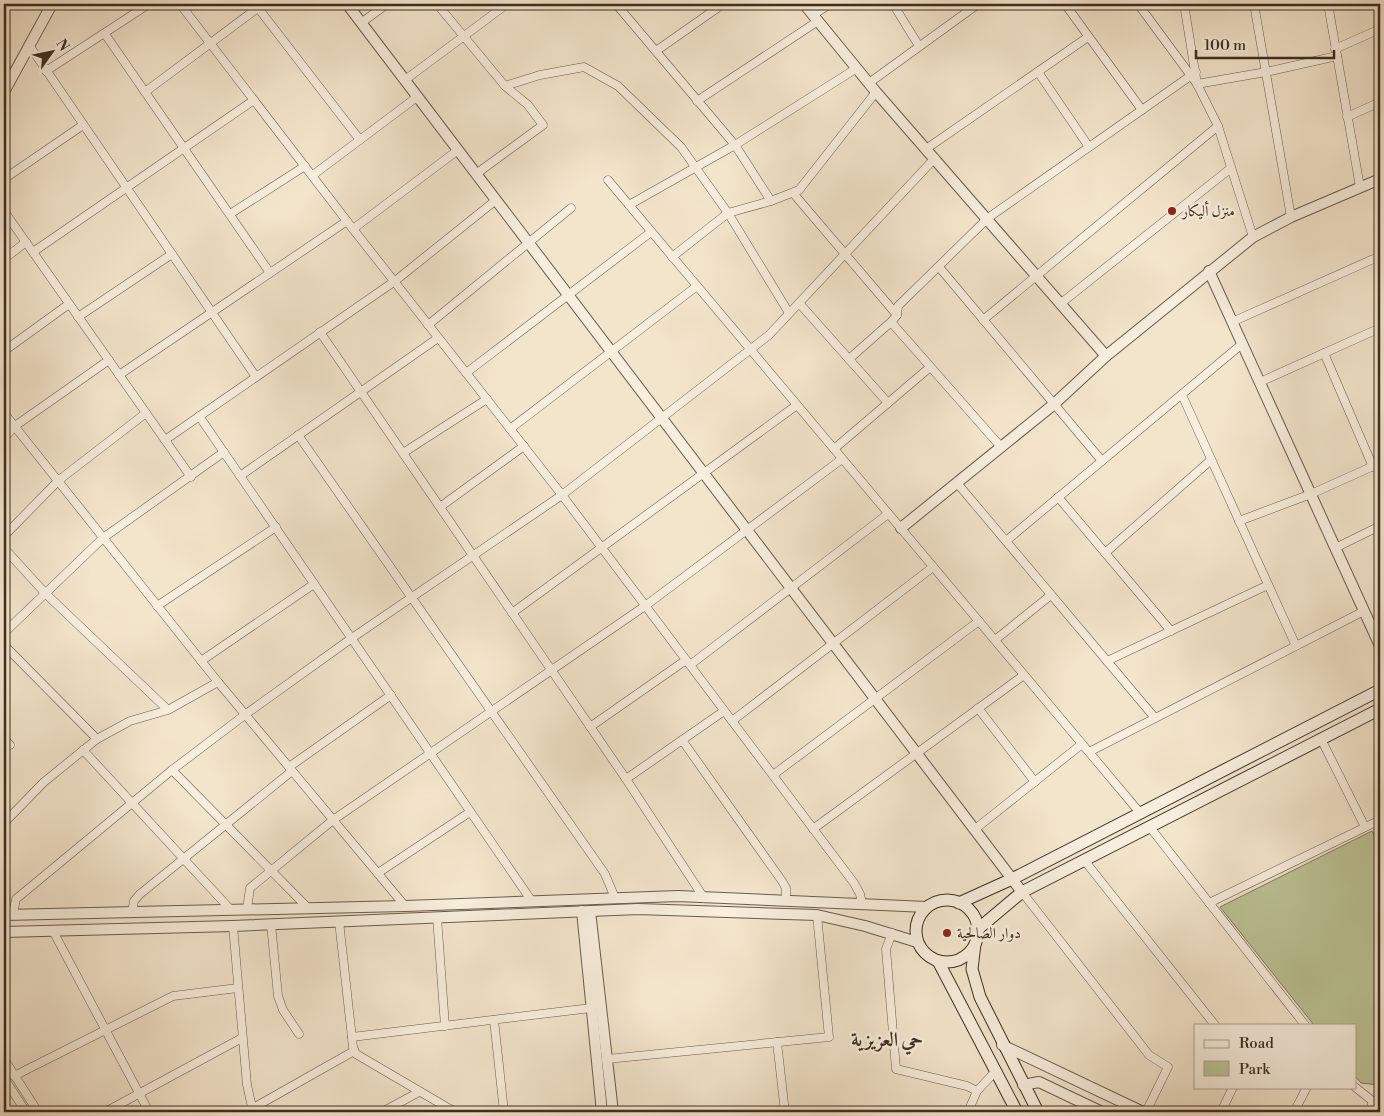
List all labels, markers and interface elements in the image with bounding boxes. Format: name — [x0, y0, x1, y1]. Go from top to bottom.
north arrow — [28, 28, 78, 78]
scale bar — [1196, 28, 1334, 60]
text: N — [51, 36, 73, 55]
text: 100 m — [1204, 36, 1246, 55]
place label: منزل أليكار — [1180, 200, 1235, 221]
marker: منزل أليكار — [1166, 205, 1178, 217]
place label: دوار الصالحية — [957, 924, 1021, 943]
marker: دوار الصالحية — [941, 927, 953, 939]
legend — [1194, 1024, 1356, 1088]
district label: حي العزيزية — [851, 1028, 923, 1055]
text: Road — [1239, 1034, 1274, 1053]
text: Park — [1239, 1060, 1271, 1079]

